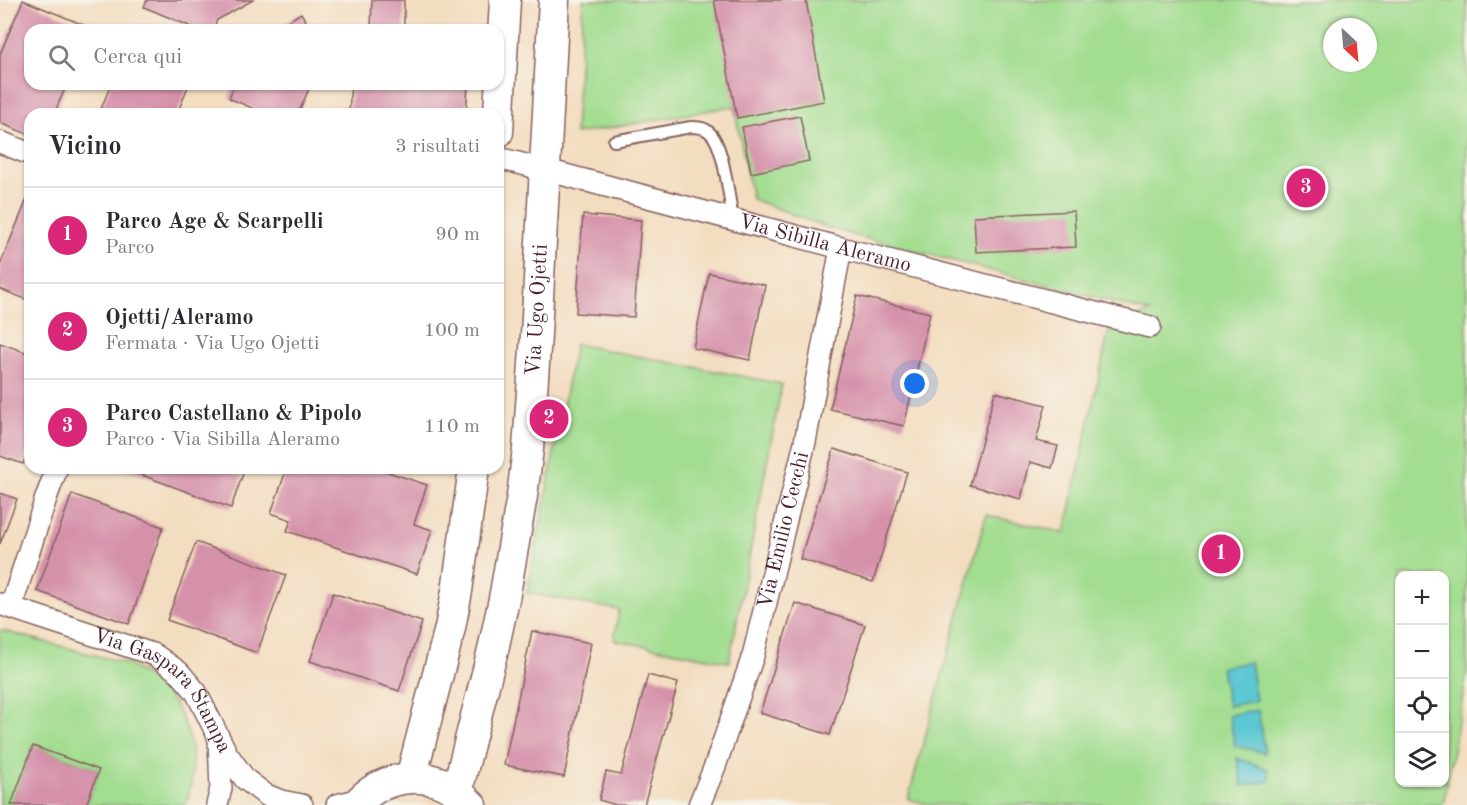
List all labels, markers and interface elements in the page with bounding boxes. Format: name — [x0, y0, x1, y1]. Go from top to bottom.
north arrow — [1323, 18, 1377, 72]
search box — [24, 24, 504, 90]
icon: search — [45, 41, 78, 74]
text: Cerca qui — [93, 46, 182, 68]
text: Vicino — [48, 134, 122, 160]
text: 3 risultati — [395, 137, 480, 157]
pin: 3 — [1286, 166, 1326, 210]
text: Parco Age & Scarpelli — [105, 211, 324, 233]
street label: Via Sibilla Aleramo — [736, 211, 913, 276]
text: 1 — [62, 225, 73, 245]
text: 90 m — [435, 225, 480, 245]
text: Parco — [105, 238, 154, 258]
street label: Via Ugo Ojetti — [523, 244, 551, 376]
text: Ojetti/Aleramo — [105, 307, 254, 329]
text: 2 — [62, 321, 73, 341]
text: 100 m — [424, 321, 480, 341]
text: Fermata · Via Ugo Ojetti — [105, 334, 319, 354]
your location — [900, 369, 929, 398]
pin: 2 — [530, 396, 568, 442]
text: Parco Castellano & Pipolo — [105, 403, 362, 425]
text: 3 — [62, 417, 73, 437]
text: 110 m — [424, 417, 480, 437]
text: Parco · Via Sibilla Aleramo — [105, 430, 340, 450]
street label: Via Emilio Cecchi — [754, 450, 813, 611]
pin: 1 — [1202, 532, 1240, 576]
map controls — [1395, 571, 1449, 787]
button: + — [1395, 571, 1449, 625]
street label: Via Gaspara Stampa — [90, 625, 235, 756]
button: − — [1395, 625, 1449, 679]
button: locate — [1395, 679, 1449, 733]
button: layers — [1395, 733, 1449, 787]

